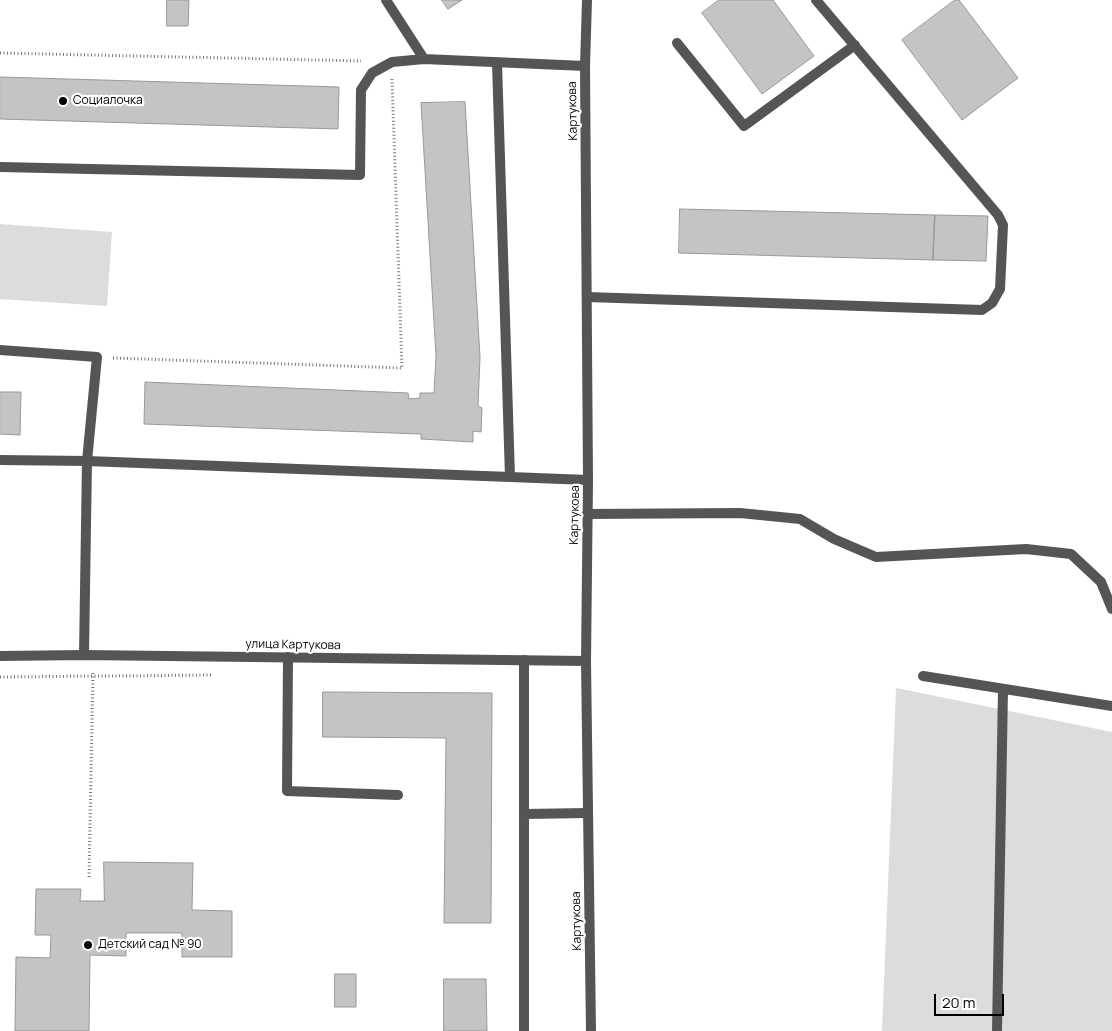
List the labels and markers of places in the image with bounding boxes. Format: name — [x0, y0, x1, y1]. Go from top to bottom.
place label: Социалочка — [73, 94, 143, 108]
marker: Социалочка — [57, 95, 69, 107]
place label: Детский сад № 90 — [98, 938, 202, 952]
marker: Детский сад № 90 — [82, 939, 94, 951]

